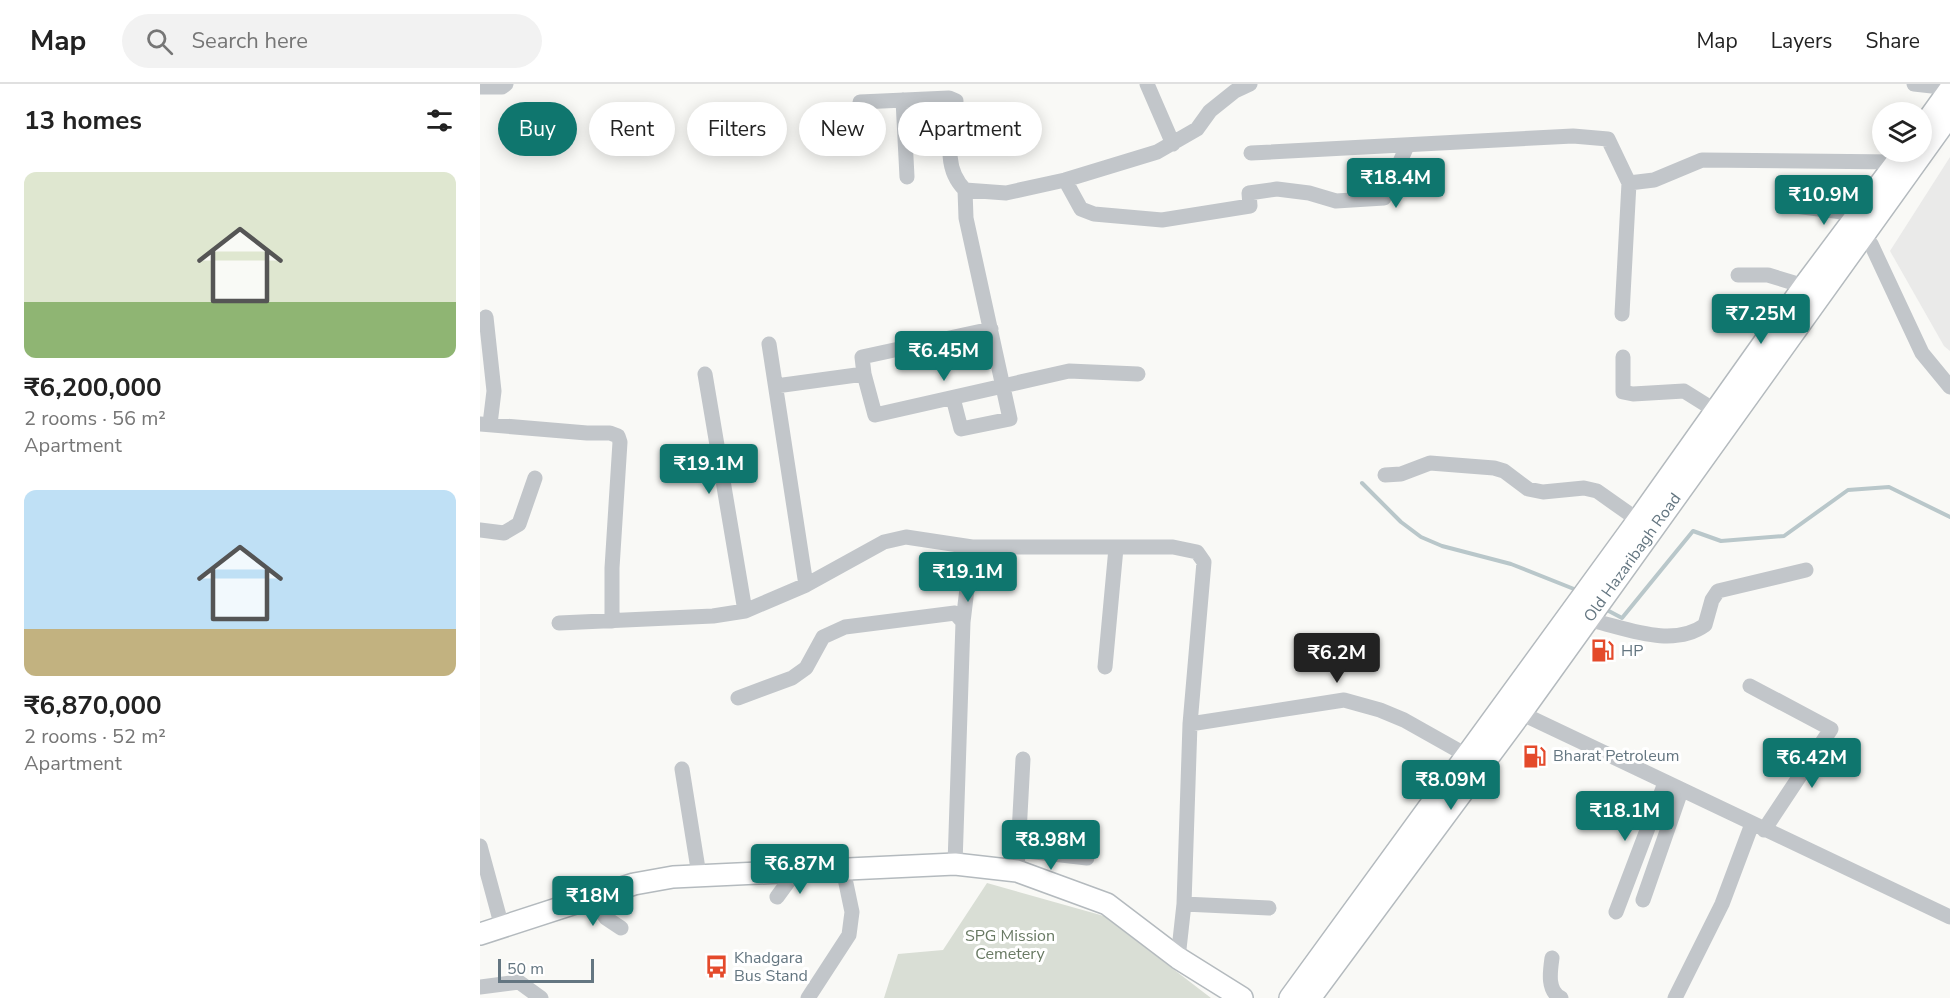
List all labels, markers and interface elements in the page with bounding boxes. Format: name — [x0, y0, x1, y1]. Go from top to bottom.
search box — [122, 14, 542, 68]
text: Map — [30, 22, 86, 60]
icon: search — [143, 25, 176, 58]
text: Search here — [191, 26, 308, 56]
text: Map — [1696, 27, 1738, 55]
text: Layers — [1771, 27, 1832, 55]
text: Share — [1865, 27, 1920, 55]
chip: Buy — [498, 102, 577, 156]
chip: Rent — [589, 102, 675, 156]
chip: Filters — [687, 102, 787, 156]
chip: New — [799, 102, 886, 156]
chip: Apartment — [898, 102, 1042, 156]
map controls — [1872, 102, 1932, 162]
button: layers — [1872, 102, 1932, 162]
text: 13 homes — [24, 103, 142, 138]
icon: filters — [423, 104, 456, 137]
pin: ₹18.4M — [1347, 158, 1445, 209]
text: ₹18.4M — [1361, 164, 1431, 191]
pin: ₹10.9M — [1775, 175, 1873, 226]
text: ₹10.9M — [1789, 181, 1859, 208]
icon: home — [186, 211, 294, 319]
pin: ₹7.25M — [1712, 294, 1810, 345]
text: ₹7.25M — [1726, 300, 1796, 327]
pin: ₹6.45M — [895, 331, 993, 382]
text: ₹6.45M — [909, 337, 979, 364]
text: ₹6,200,000 — [24, 370, 162, 405]
text: 2 rooms · 56 m² — [24, 405, 166, 432]
text: Apartment — [24, 432, 122, 459]
pin: ₹19.1M — [660, 444, 758, 495]
text: ₹19.1M — [674, 450, 744, 477]
street label: Old Hazaribagh Road — [1579, 489, 1686, 626]
icon: home — [186, 529, 294, 637]
pin: ₹19.1M — [919, 552, 1017, 603]
text: ₹19.1M — [933, 558, 1003, 585]
pin: ₹6.2M — [1295, 633, 1379, 684]
fuel station icon: HP — [1590, 638, 1616, 664]
text: ₹6.2M — [1308, 639, 1366, 666]
place label: HP — [1621, 640, 1643, 662]
text: ₹6,870,000 — [24, 688, 162, 723]
text: 2 rooms · 52 m² — [24, 723, 166, 750]
pin: ₹6.42M — [1763, 738, 1861, 789]
fuel station icon: Bharat Petroleum — [1522, 743, 1548, 769]
text: ₹6.42M — [1777, 744, 1847, 771]
place label: Bharat Petroleum — [1553, 745, 1679, 767]
text: Apartment — [24, 750, 122, 777]
pin: ₹8.09M — [1402, 760, 1500, 811]
text: ₹8.09M — [1416, 766, 1486, 793]
pin: ₹18.1M — [1576, 791, 1674, 842]
text: ₹18.1M — [1590, 797, 1660, 824]
pin: ₹8.98M — [1002, 820, 1100, 871]
text: ₹8.98M — [1016, 826, 1086, 853]
pin: ₹6.87M — [751, 844, 849, 895]
text: ₹6.87M — [765, 850, 835, 877]
pin: ₹18M — [557, 876, 629, 927]
text: ₹18M — [566, 882, 620, 909]
park label: SPG Mission Cemetery — [965, 925, 1055, 965]
place label: Khadgara Bus Stand — [734, 947, 808, 987]
bus stop icon: Khadgara Bus Stand — [703, 954, 729, 980]
scale bar — [498, 956, 594, 984]
text: 50 m — [507, 958, 544, 980]

